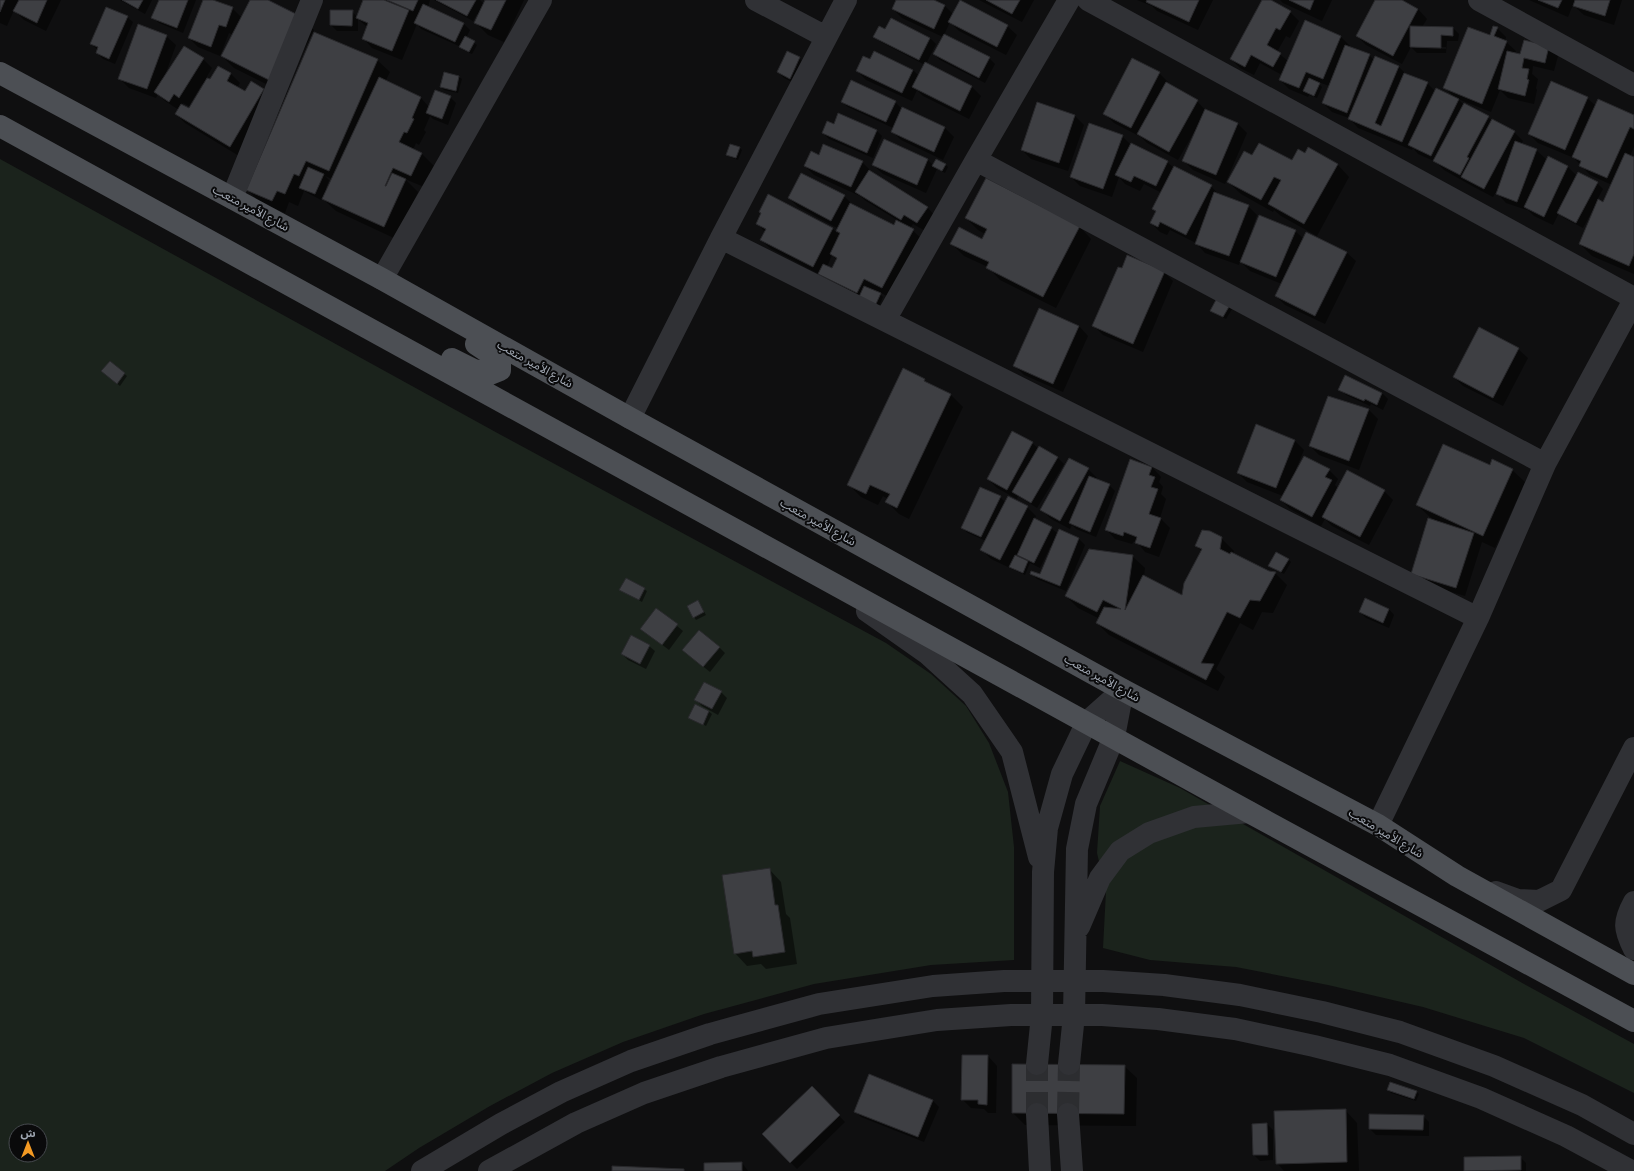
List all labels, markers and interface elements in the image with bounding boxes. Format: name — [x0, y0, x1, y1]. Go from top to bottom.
street label: شارع الأمير متعب — [210, 181, 292, 236]
street label: شارع الأمير متعب — [494, 337, 576, 392]
street label: شارع الأمير متعب — [777, 495, 859, 550]
street label: شارع الأمير متعب — [1061, 651, 1143, 706]
street label: شارع الأمير متعب — [1345, 804, 1426, 862]
north arrow — [8, 1123, 48, 1163]
text: ش — [20, 1126, 36, 1140]

